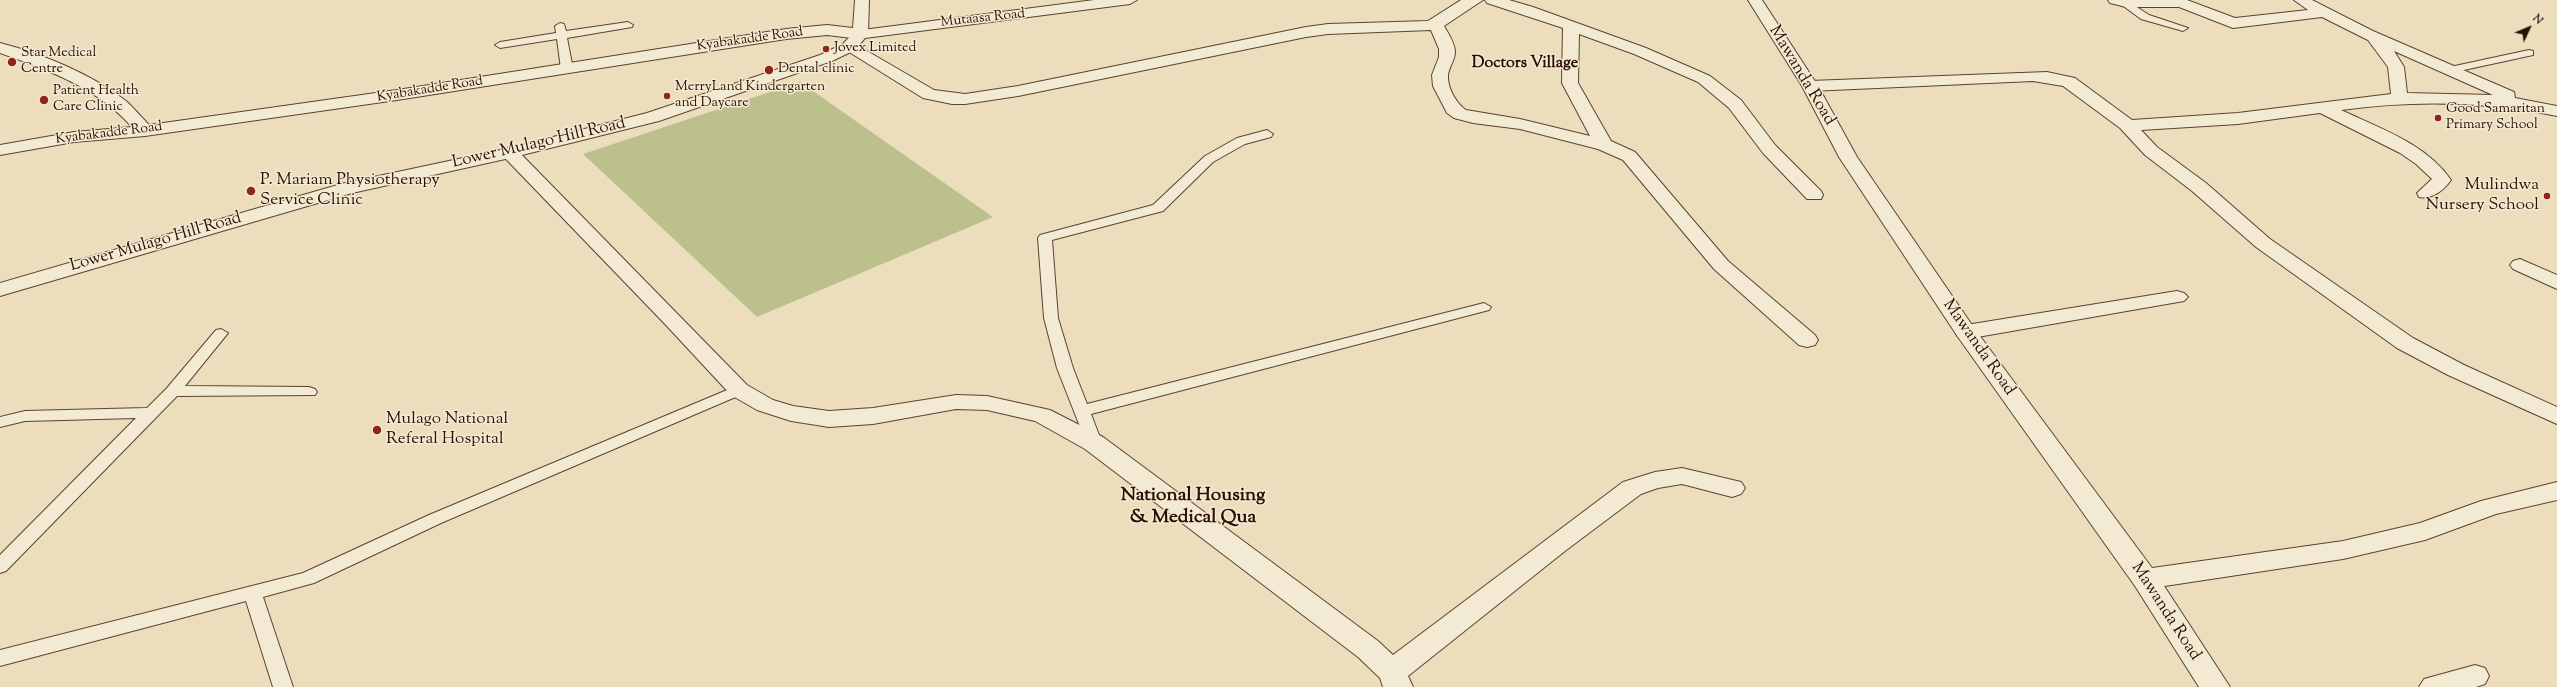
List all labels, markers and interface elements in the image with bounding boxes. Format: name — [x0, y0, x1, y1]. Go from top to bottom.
street label: Mutaasa Road — [940, 6, 1026, 32]
north arrow — [2509, 8, 2549, 48]
text: N — [2529, 11, 2546, 28]
street label: Mawanda Road — [1763, 22, 1839, 130]
street label: Kyabakadde Road — [696, 24, 804, 56]
place label: Jovex Limited — [834, 41, 916, 57]
marker: Jovex Limited — [821, 44, 831, 54]
place label: Star Medical Centre — [21, 46, 96, 78]
district label: Doctors Village — [1472, 54, 1578, 74]
marker: Star Medical Centre — [6, 56, 18, 68]
place label: Dental clinic — [778, 62, 855, 78]
marker: Dental clinic — [763, 64, 775, 76]
street label: Kyabakadde Road — [376, 73, 484, 107]
place label: MerryLand Kindergarten and Daycare — [675, 80, 825, 112]
place label: Patient Health Care Clinic — [53, 84, 139, 116]
marker: MerryLand Kindergarten and Daycare — [662, 91, 672, 101]
marker: Patient Health Care Clinic — [38, 94, 50, 106]
place label: Good Samaritan Primary School — [2446, 102, 2545, 134]
marker: Good Samaritan Primary School — [2433, 113, 2443, 123]
street label: Lower Mulago Hill Road — [450, 114, 628, 174]
street label: Kyabakadde Road — [55, 119, 163, 149]
place label: P. Mariam Physiotherapy Service Clinic — [260, 171, 440, 211]
place label: Mulindwa Nursery School — [2425, 176, 2539, 216]
marker: P. Mariam Physiotherapy Service Clinic — [245, 185, 257, 197]
marker: Mulindwa Nursery School — [2542, 191, 2552, 201]
street label: Lower Mulago Hill Road — [68, 209, 244, 277]
street label: Mawanda Road — [1937, 296, 2019, 400]
place label: Mulago National Referal Hospital — [386, 410, 508, 450]
marker: Mulago National Referal Hospital — [371, 424, 383, 436]
district label: National Housing & Medical Qua — [1121, 486, 1265, 530]
street label: Mawanda Road — [2126, 559, 2204, 665]

